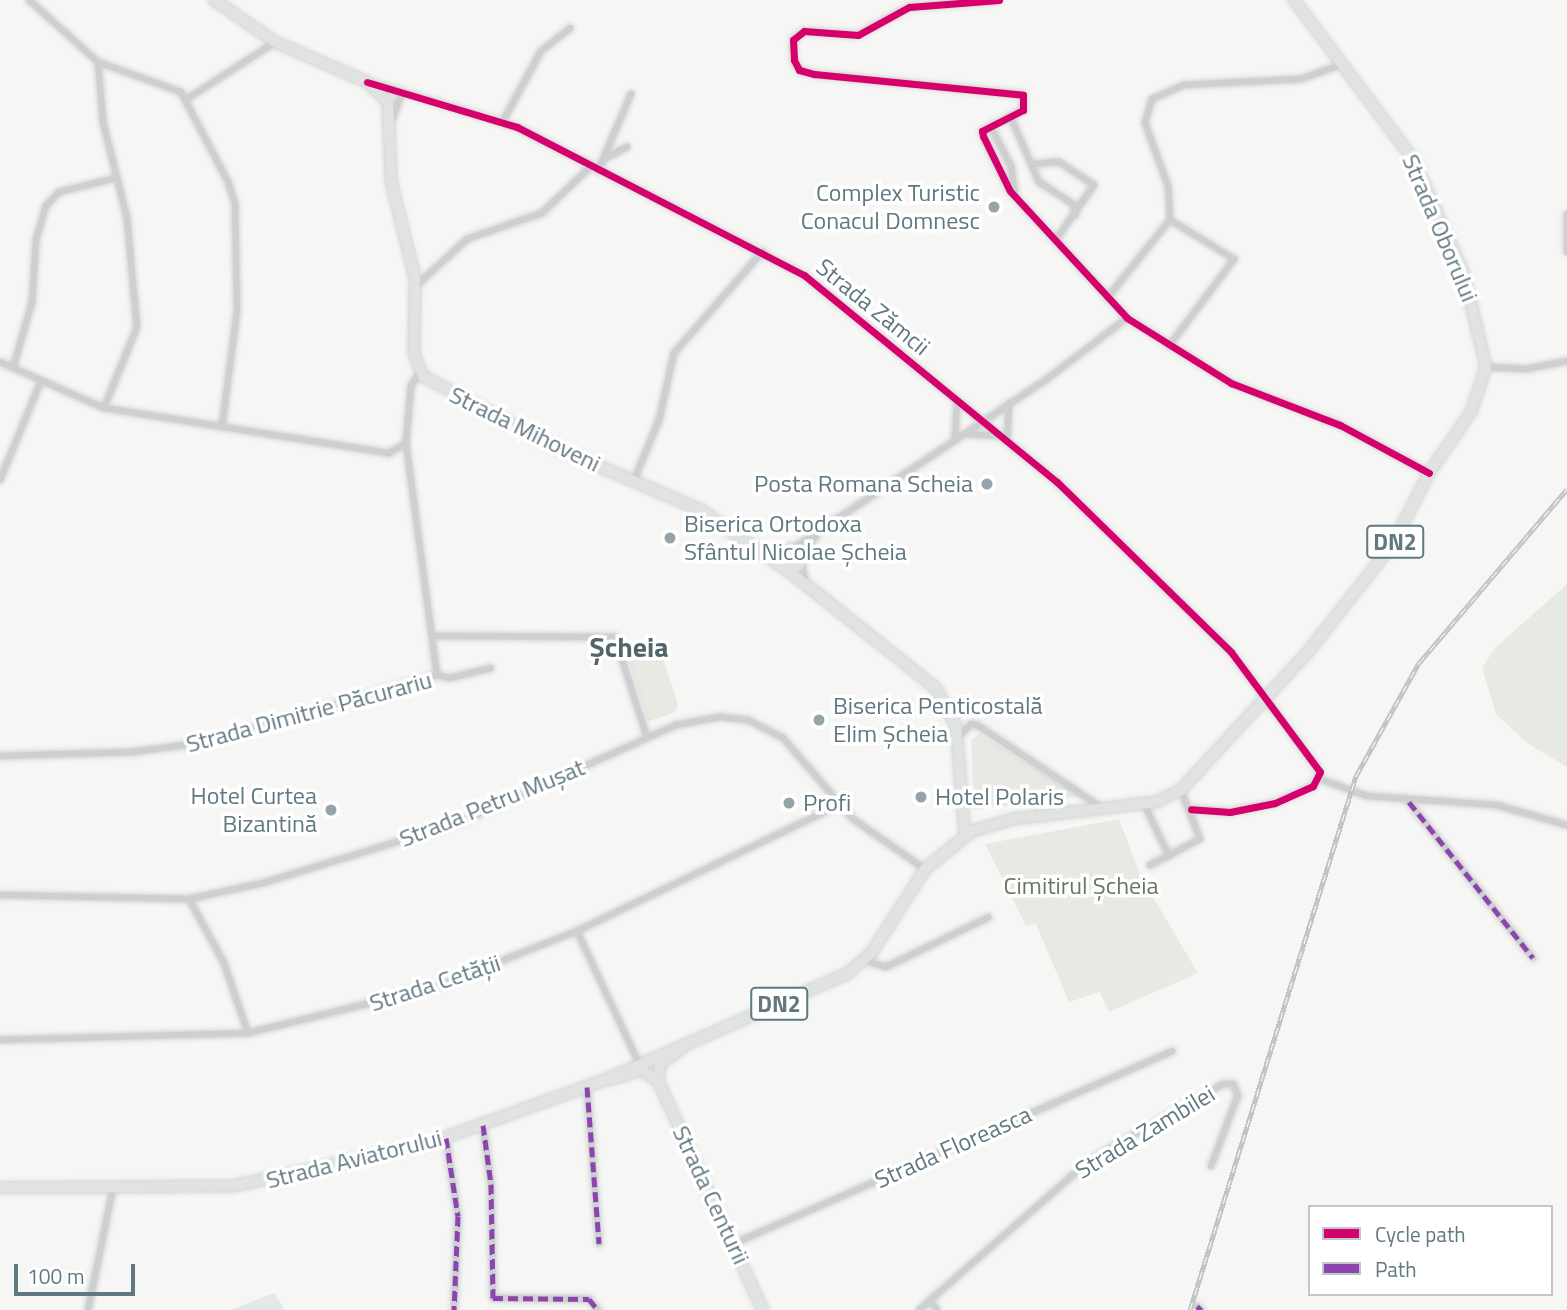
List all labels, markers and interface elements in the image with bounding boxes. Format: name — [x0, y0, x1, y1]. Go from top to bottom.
street label: Strada Oborului — [1396, 150, 1484, 306]
place label: Complex Turistic Conacul Domnesc — [801, 179, 980, 235]
marker: Complex Turistic Conacul Domnesc — [986, 199, 1002, 215]
street label: Strada Zămcii — [811, 253, 935, 361]
street label: Strada Mihoveni — [445, 380, 605, 478]
place label: Posta Romana Scheia — [754, 470, 973, 498]
marker: Posta Romana Scheia — [979, 476, 995, 492]
place label: Biserica Ortodoxa Sfântul Nicolae Șcheia — [684, 510, 907, 566]
road number: DN2 — [1365, 522, 1425, 562]
marker: Biserica Ortodoxa Sfântul Nicolae Șcheia — [662, 530, 678, 546]
district label: Șcheia — [589, 630, 669, 664]
street label: Strada Dimitrie Păcurariu — [183, 665, 435, 759]
place label: Biserica Penticostală Elim Șcheia — [833, 692, 1043, 748]
marker: Biserica Penticostală Elim Șcheia — [811, 712, 827, 728]
street label: Strada Petru Mușat — [395, 753, 589, 853]
place label: Hotel Curtea Bizantină — [191, 782, 317, 838]
place label: Hotel Polaris — [935, 783, 1064, 811]
place label: Profi — [803, 789, 851, 817]
marker: Hotel Polaris — [913, 789, 929, 805]
marker: Profi — [781, 795, 797, 811]
marker: Hotel Curtea Bizantină — [323, 802, 339, 818]
park label: Cimitirul Șcheia — [1004, 872, 1158, 900]
street label: Strada Cetății — [366, 948, 504, 1018]
road number: DN2 — [749, 984, 809, 1023]
street label: Strada Zambilei — [1070, 1079, 1220, 1185]
street label: Strada Floreasca — [870, 1100, 1036, 1194]
street label: Strada Centurii — [666, 1121, 756, 1269]
street label: Strada Aviatorului — [263, 1123, 445, 1195]
legend — [1308, 1205, 1553, 1296]
text: Cycle path — [1375, 1218, 1466, 1250]
scale bar — [18, 1250, 138, 1294]
text: Path — [1375, 1253, 1417, 1285]
text: 100 m — [27, 1260, 84, 1292]

